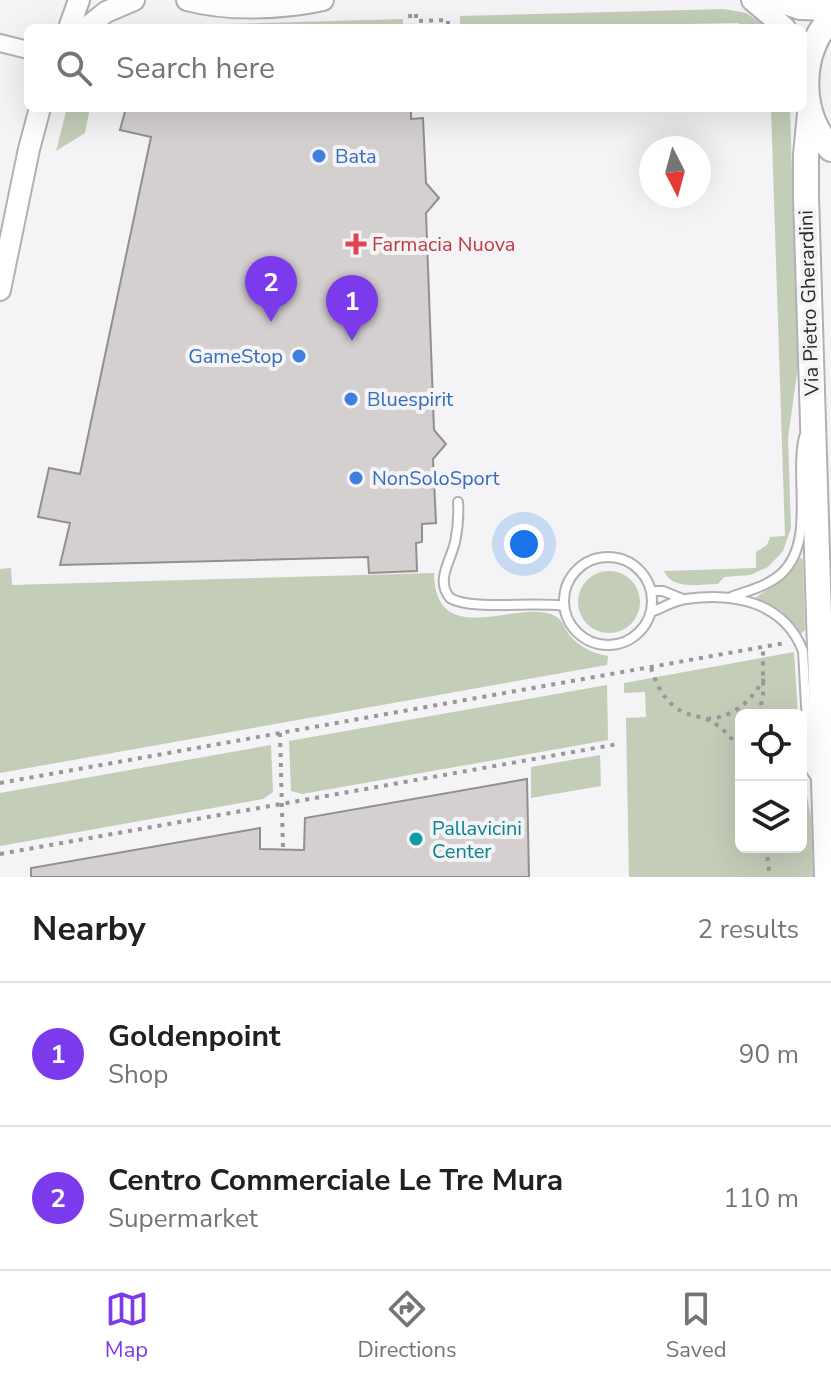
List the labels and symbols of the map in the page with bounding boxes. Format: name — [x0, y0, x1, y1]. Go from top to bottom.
north arrow — [639, 136, 711, 208]
place label: Bata — [335, 143, 377, 170]
marker: Bata — [310, 147, 328, 165]
street label: Via Pietro Gherardini — [792, 210, 826, 397]
place label: Farmacia Nuova — [372, 231, 515, 258]
marker: Farmacia Nuova — [347, 235, 365, 253]
pin: 2 — [245, 256, 297, 322]
pin: 1 — [326, 275, 378, 341]
place label: GameStop — [188, 343, 283, 370]
marker: GameStop — [290, 347, 308, 365]
place label: Bluespirit — [367, 386, 454, 413]
marker: Bluespirit — [342, 390, 360, 408]
place label: NonSoloSport — [372, 465, 500, 492]
marker: NonSoloSport — [347, 469, 365, 487]
your location — [504, 524, 544, 564]
place label: Pallavicini Center — [432, 815, 522, 865]
marker: Pallavicini Center — [407, 830, 425, 848]

